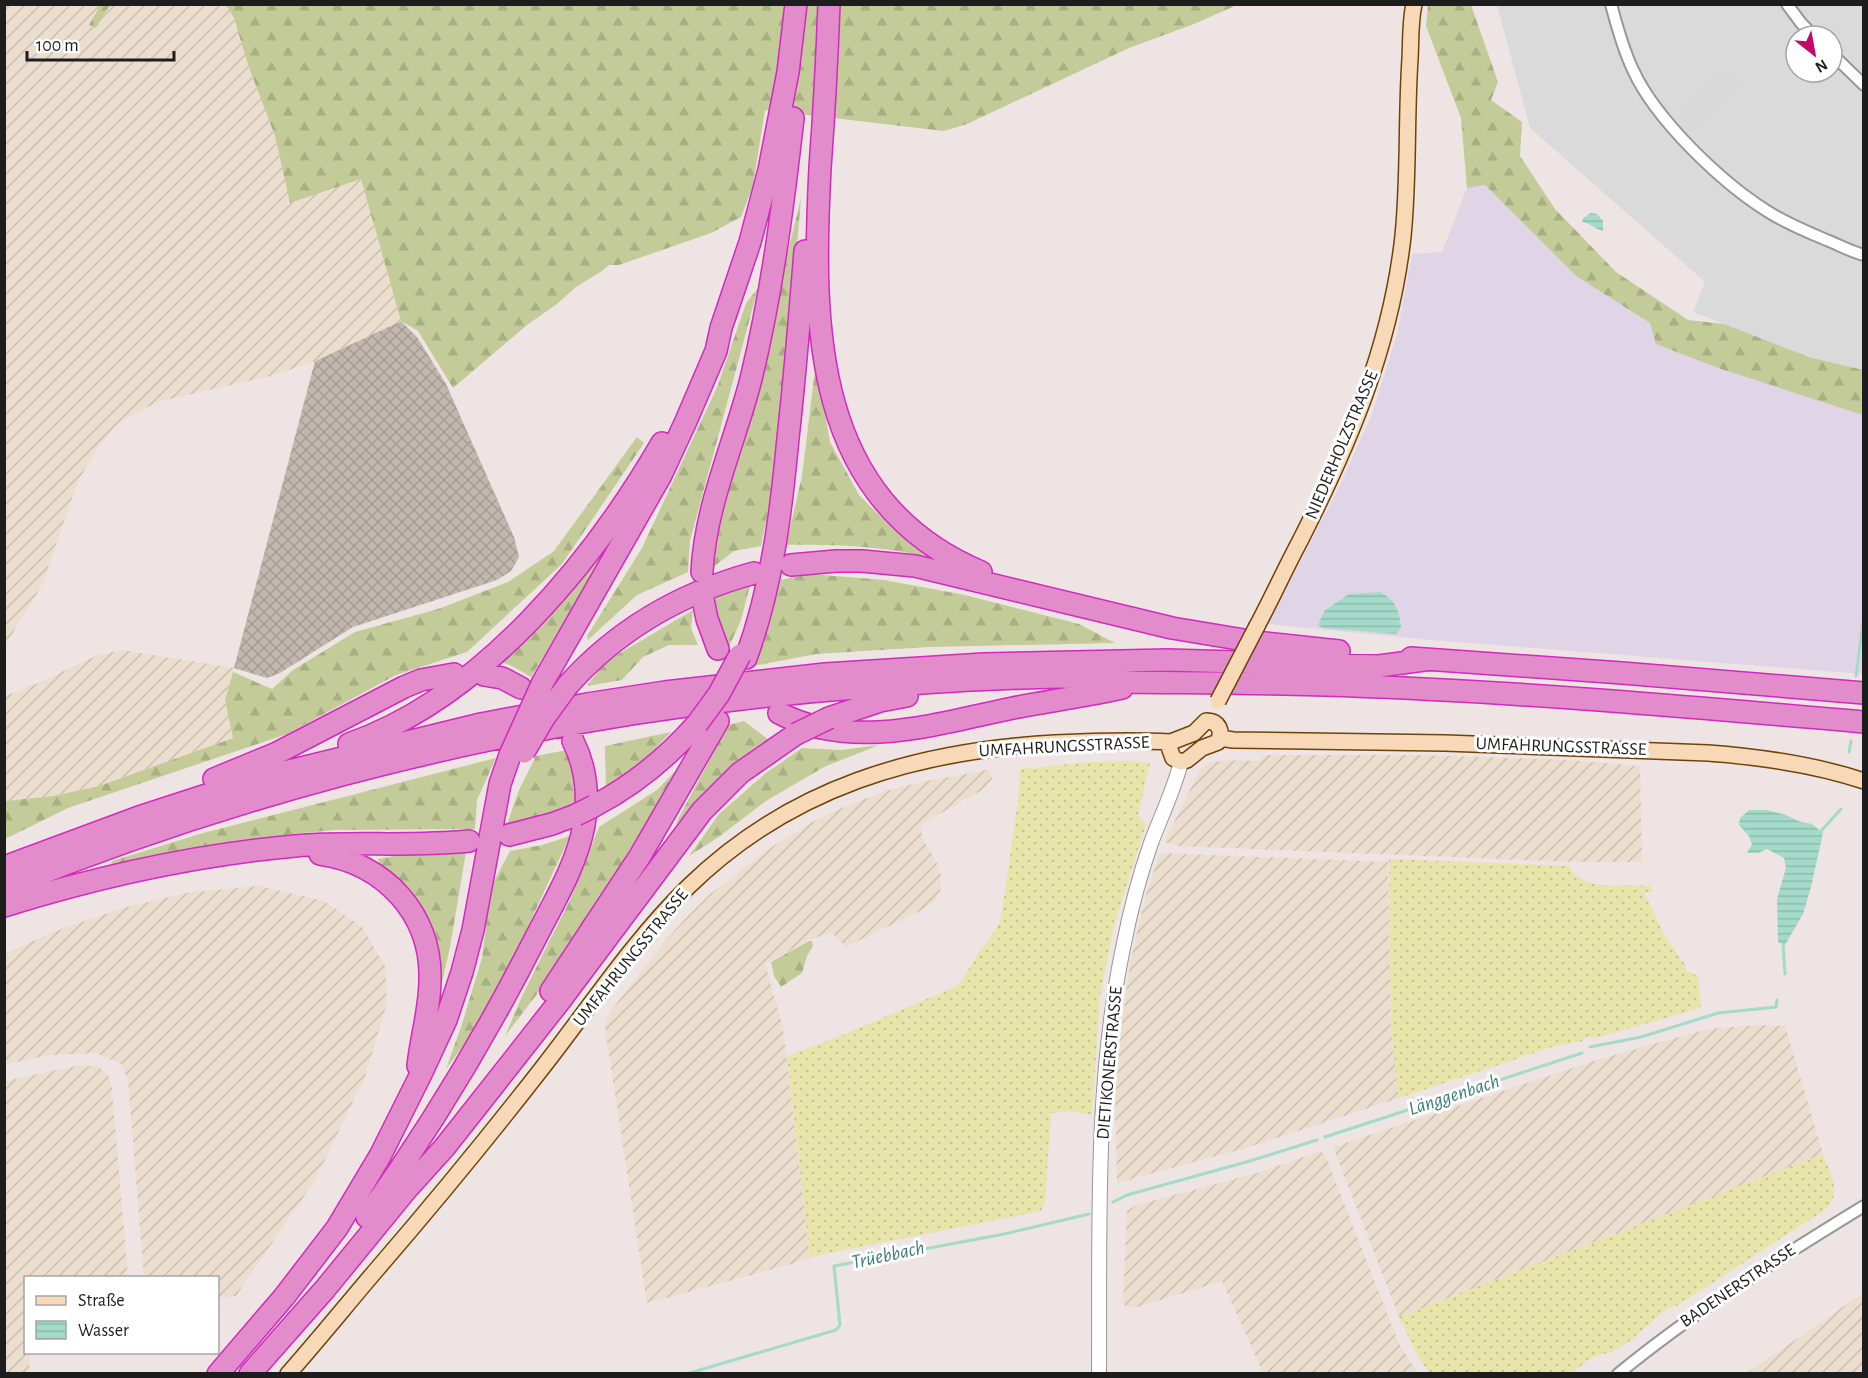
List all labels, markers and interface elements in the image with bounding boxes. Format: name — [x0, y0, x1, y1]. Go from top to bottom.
scale bar — [27, 24, 174, 62]
north arrow — [1784, 24, 1844, 84]
text: 100 m — [36, 37, 79, 55]
text: N — [1812, 56, 1830, 76]
street label: NIEDERHOLZSTRASSE — [1303, 368, 1382, 522]
street label: UMFAHRUNGSSTRASSE — [978, 734, 1150, 760]
street label: UMFAHRUNGSSTRASSE — [1475, 735, 1647, 759]
street label: UMFAHRUNGSSTRASSE — [570, 886, 692, 1030]
street label: DIETIKONERSTRASSE — [1094, 985, 1126, 1140]
water label: Länggenbach — [1406, 1071, 1502, 1119]
water label: Trüebbach — [850, 1238, 926, 1272]
street label: BADENERSTRASSE — [1677, 1241, 1799, 1331]
legend — [24, 1276, 219, 1354]
text: Straße — [78, 1292, 124, 1310]
text: Wasser — [78, 1322, 129, 1340]

